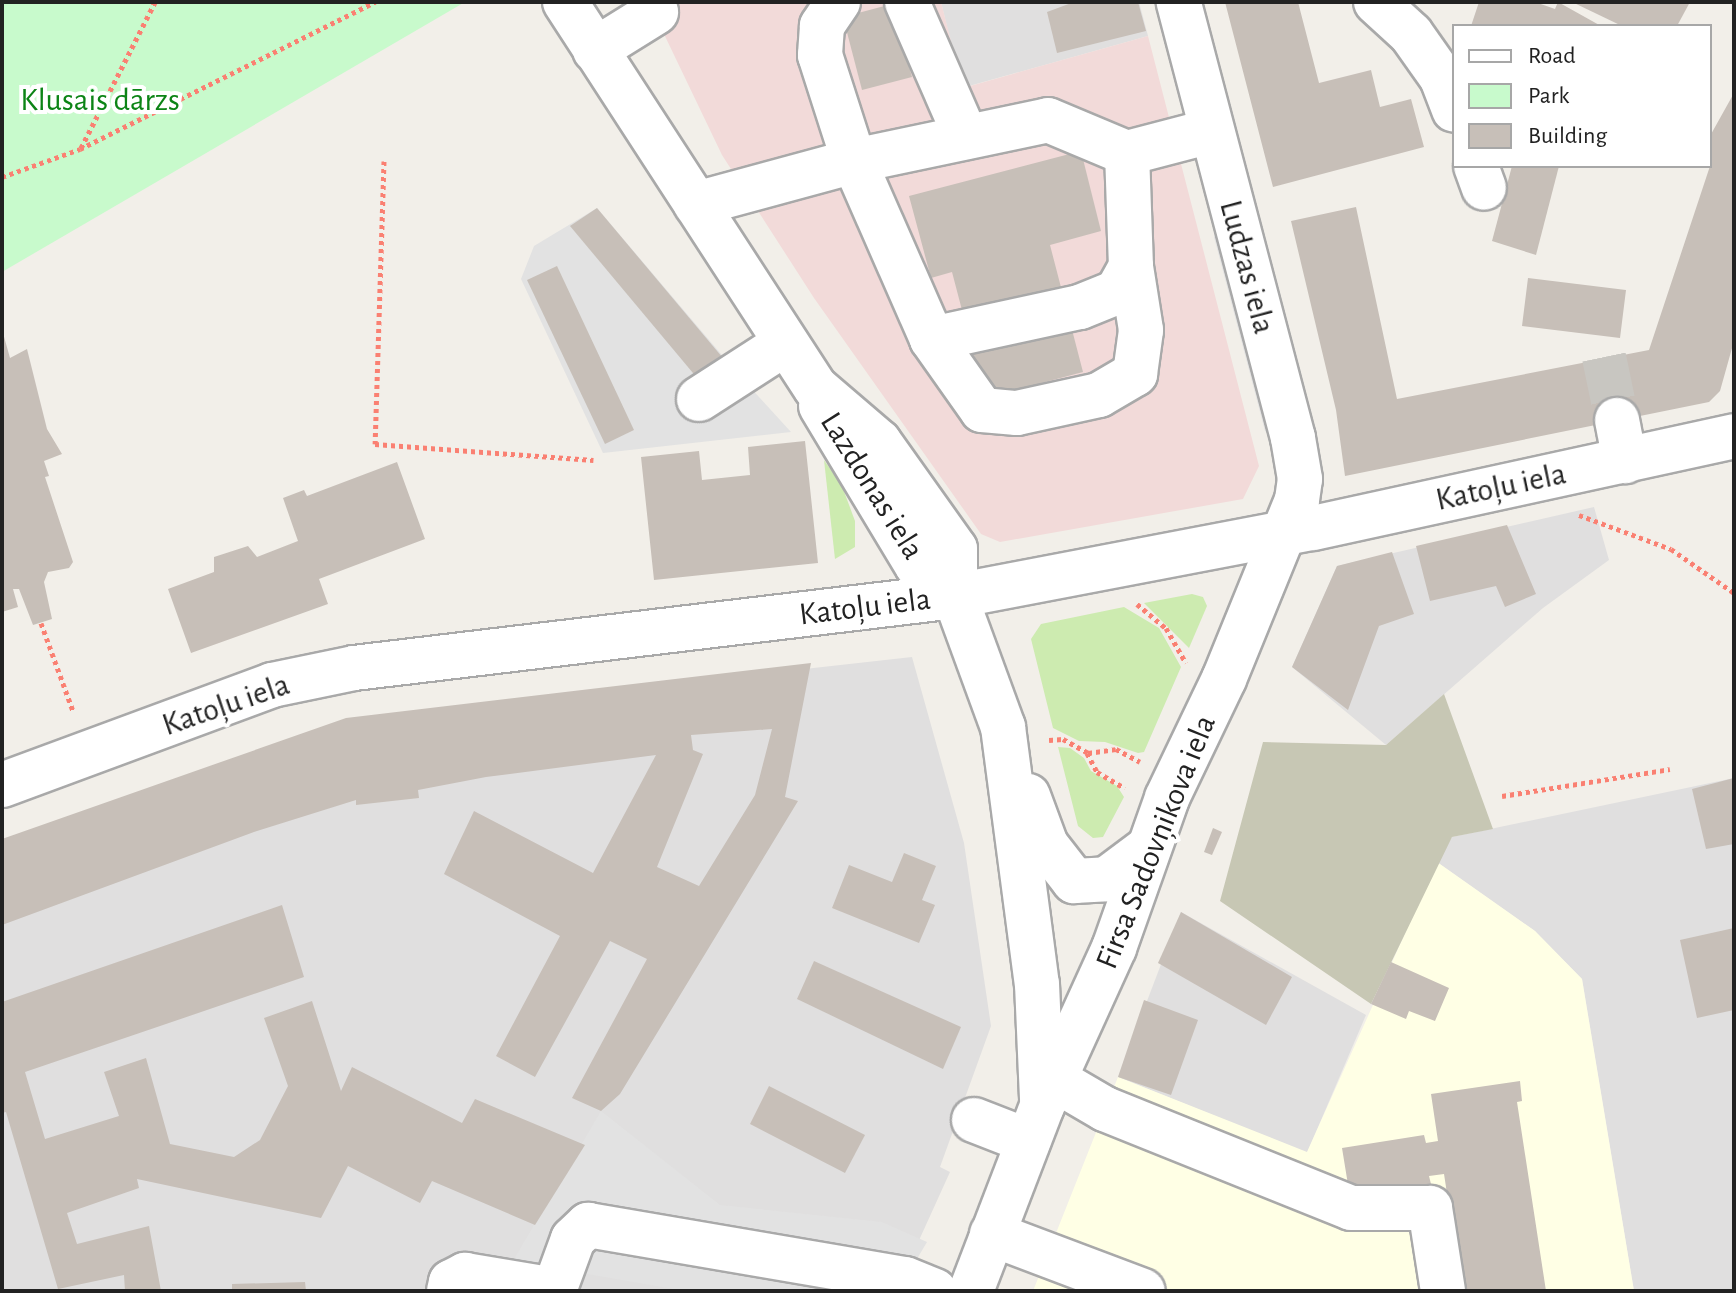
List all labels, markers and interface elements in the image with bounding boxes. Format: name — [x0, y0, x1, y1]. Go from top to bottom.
legend — [1452, 24, 1712, 168]
text: Road — [1528, 44, 1576, 68]
park label: Klusais dārzs — [20, 81, 180, 119]
text: Park — [1528, 84, 1569, 108]
text: Building — [1528, 124, 1607, 148]
street label: Ludzas iela — [1211, 196, 1283, 338]
street label: Lazdonas iela — [812, 405, 932, 567]
street label: Katoļu iela — [1432, 454, 1570, 520]
street label: Katoļu iela — [797, 580, 933, 634]
street label: Katoļu iela — [157, 665, 295, 745]
street label: Firsa Sadovņikova iela — [1088, 709, 1224, 975]

